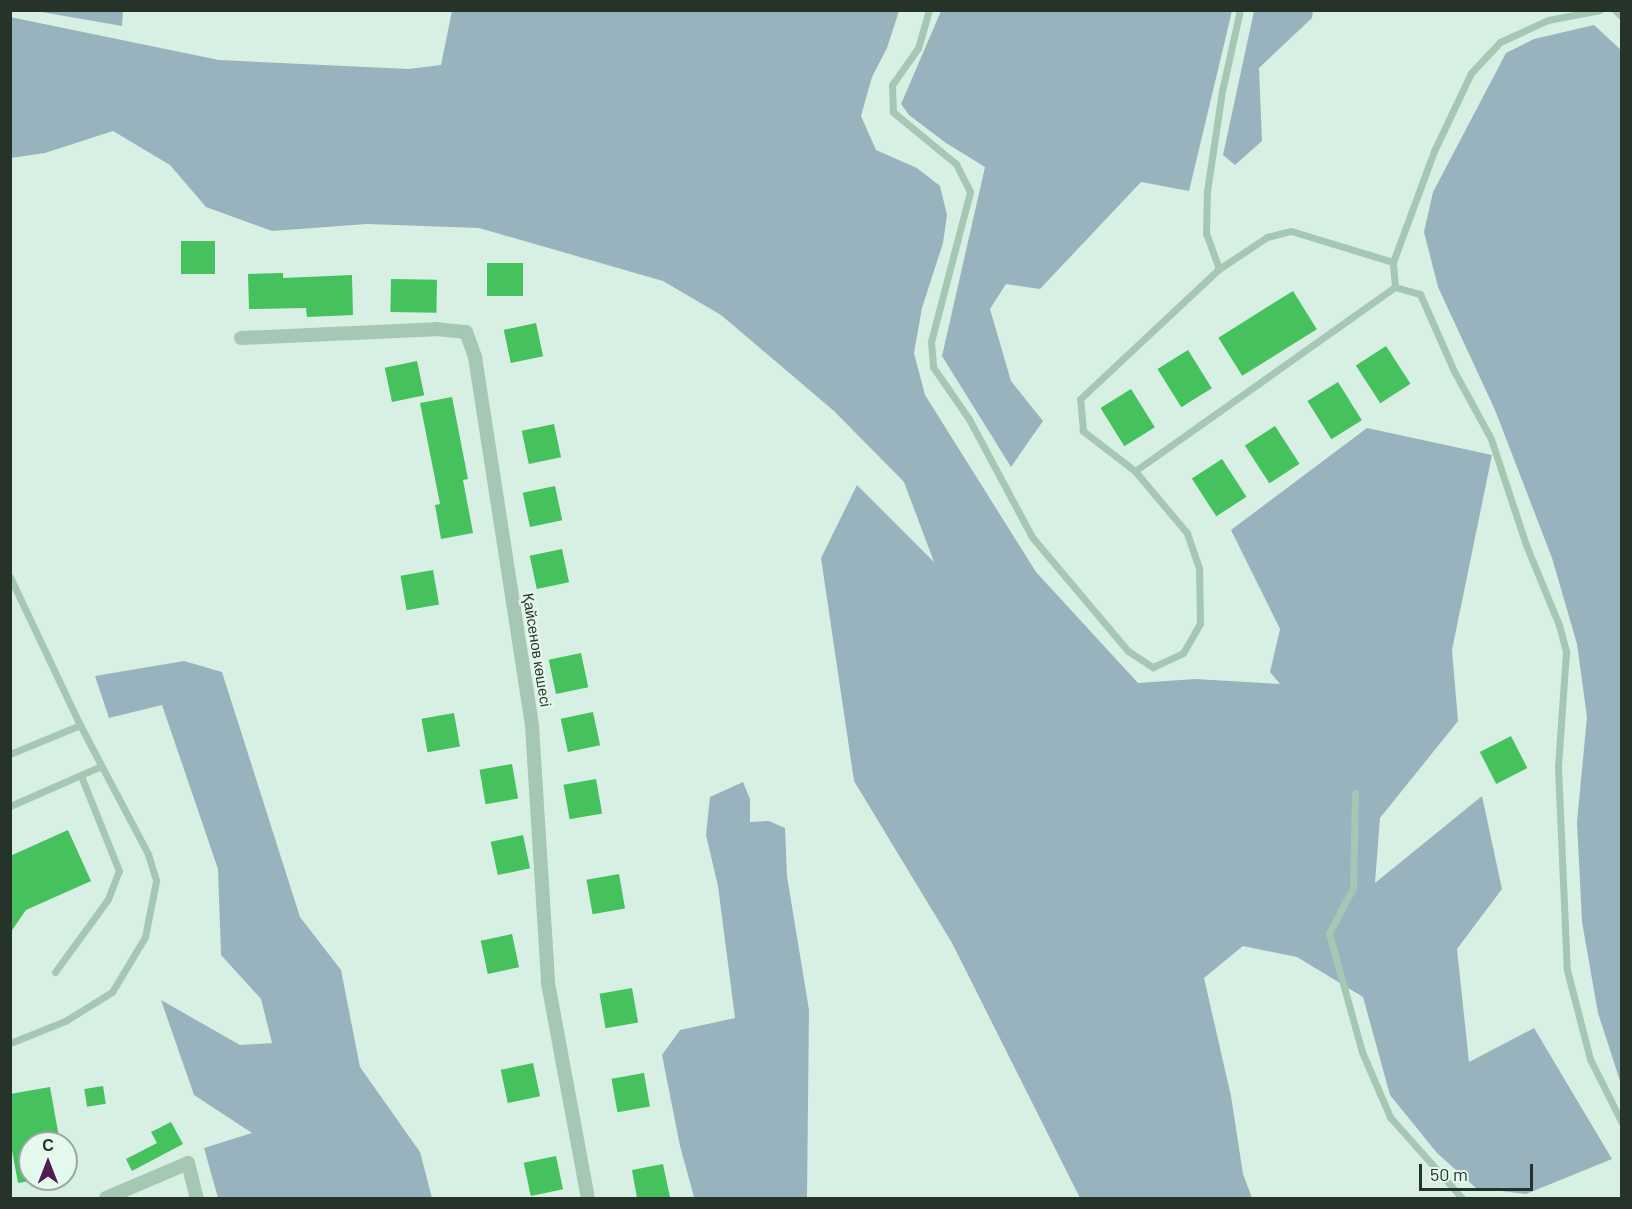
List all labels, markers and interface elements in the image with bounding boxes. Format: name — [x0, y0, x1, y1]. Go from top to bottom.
street label: Қайсенов көшесі — [519, 592, 555, 708]
north arrow — [18, 1131, 78, 1191]
text: С — [42, 1135, 54, 1154]
scale bar — [1422, 1152, 1536, 1190]
text: 50 m — [1430, 1163, 1468, 1185]

